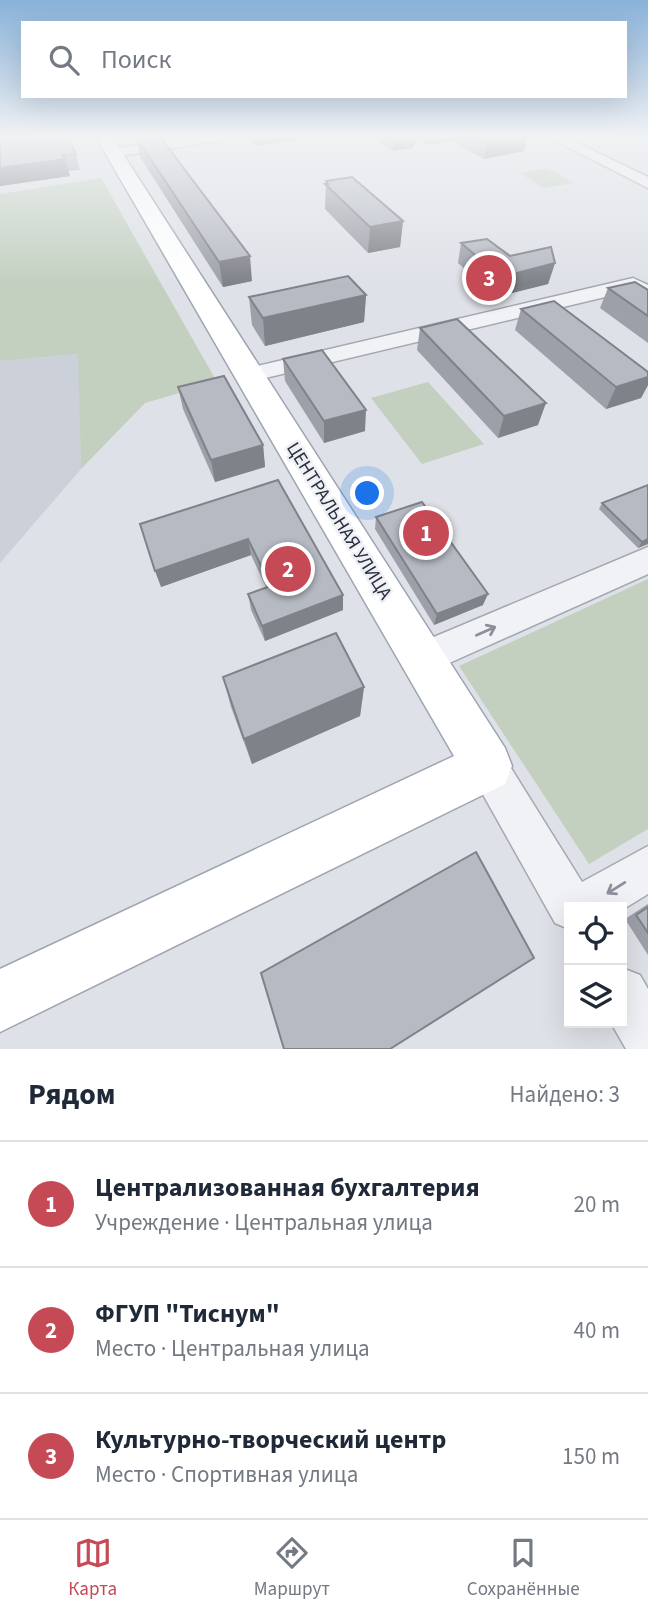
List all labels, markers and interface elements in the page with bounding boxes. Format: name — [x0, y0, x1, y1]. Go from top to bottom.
search box — [21, 21, 627, 98]
icon: search — [45, 41, 83, 79]
text: Поиск — [101, 41, 171, 78]
pin: 3 — [466, 252, 512, 304]
street label: ЦЕНТРАЛЬНАЯ УЛИЦА — [280, 437, 399, 605]
your location — [350, 476, 384, 510]
pin: 1 — [403, 507, 449, 559]
pin: 2 — [265, 543, 311, 595]
one-way arrow — [474, 624, 496, 637]
one-way arrow — [607, 881, 627, 895]
map controls — [564, 902, 627, 1028]
button: locate — [564, 902, 627, 965]
button: layers — [564, 965, 627, 1028]
text: Рядом — [28, 1073, 116, 1116]
text: Найдено: 3 — [510, 1078, 620, 1111]
text: Централизованная бухгалтерия — [95, 1169, 480, 1206]
text: 1 — [45, 1188, 57, 1221]
text: 20 m — [573, 1188, 620, 1221]
text: Учреждение · Центральная улица — [95, 1206, 433, 1239]
text: ФГУП "Тиснум" — [95, 1295, 280, 1332]
text: 2 — [45, 1314, 57, 1347]
text: 40 m — [573, 1314, 620, 1347]
text: Место · Центральная улица — [95, 1332, 370, 1365]
text: Культурно-творческий центр — [95, 1421, 446, 1458]
text: 3 — [45, 1440, 57, 1473]
text: 150 m — [562, 1440, 620, 1473]
text: Место · Спортивная улица — [95, 1458, 358, 1491]
tab: Карта — [68, 1534, 117, 1603]
tab: Маршрут — [254, 1534, 330, 1603]
tab: Сохранённые — [467, 1534, 580, 1603]

